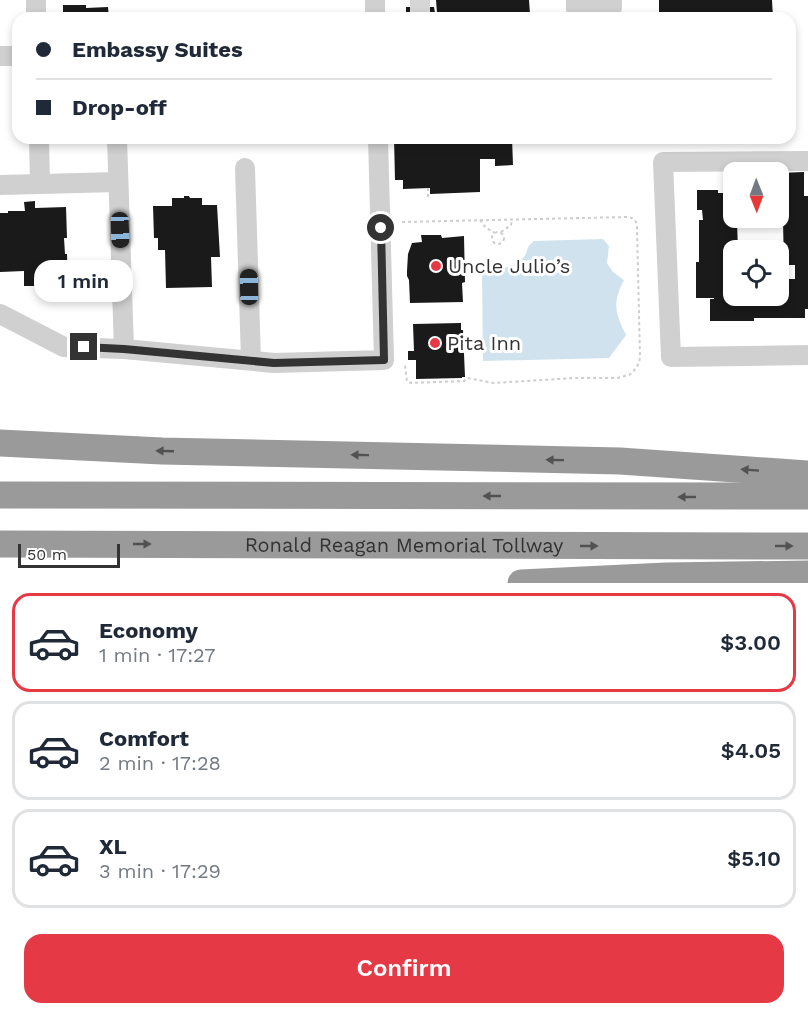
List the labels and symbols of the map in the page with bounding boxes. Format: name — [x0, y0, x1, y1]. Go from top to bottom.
north arrow — [723, 162, 789, 228]
car — [110, 212, 130, 248]
route start — [367, 214, 394, 241]
place label: Uncle Julio’s — [448, 254, 570, 278]
marker: Uncle Julio’s — [429, 259, 443, 273]
callout: 1 min — [34, 260, 134, 302]
car — [240, 269, 258, 305]
place label: Pita Inn — [447, 331, 521, 355]
route end — [70, 333, 97, 360]
marker: Pita Inn — [428, 336, 442, 350]
one-way arrow — [156, 446, 175, 455]
one-way arrow — [350, 450, 369, 460]
one-way arrow — [545, 455, 564, 464]
one-way arrow — [740, 465, 759, 475]
one-way arrow — [482, 491, 501, 501]
one-way arrow — [677, 492, 696, 501]
street label: Ronald Reagan Memorial Tollway — [245, 533, 564, 557]
one-way arrow — [133, 539, 152, 549]
scale bar — [18, 541, 120, 568]
one-way arrow — [580, 541, 599, 551]
one-way arrow — [775, 541, 794, 551]

